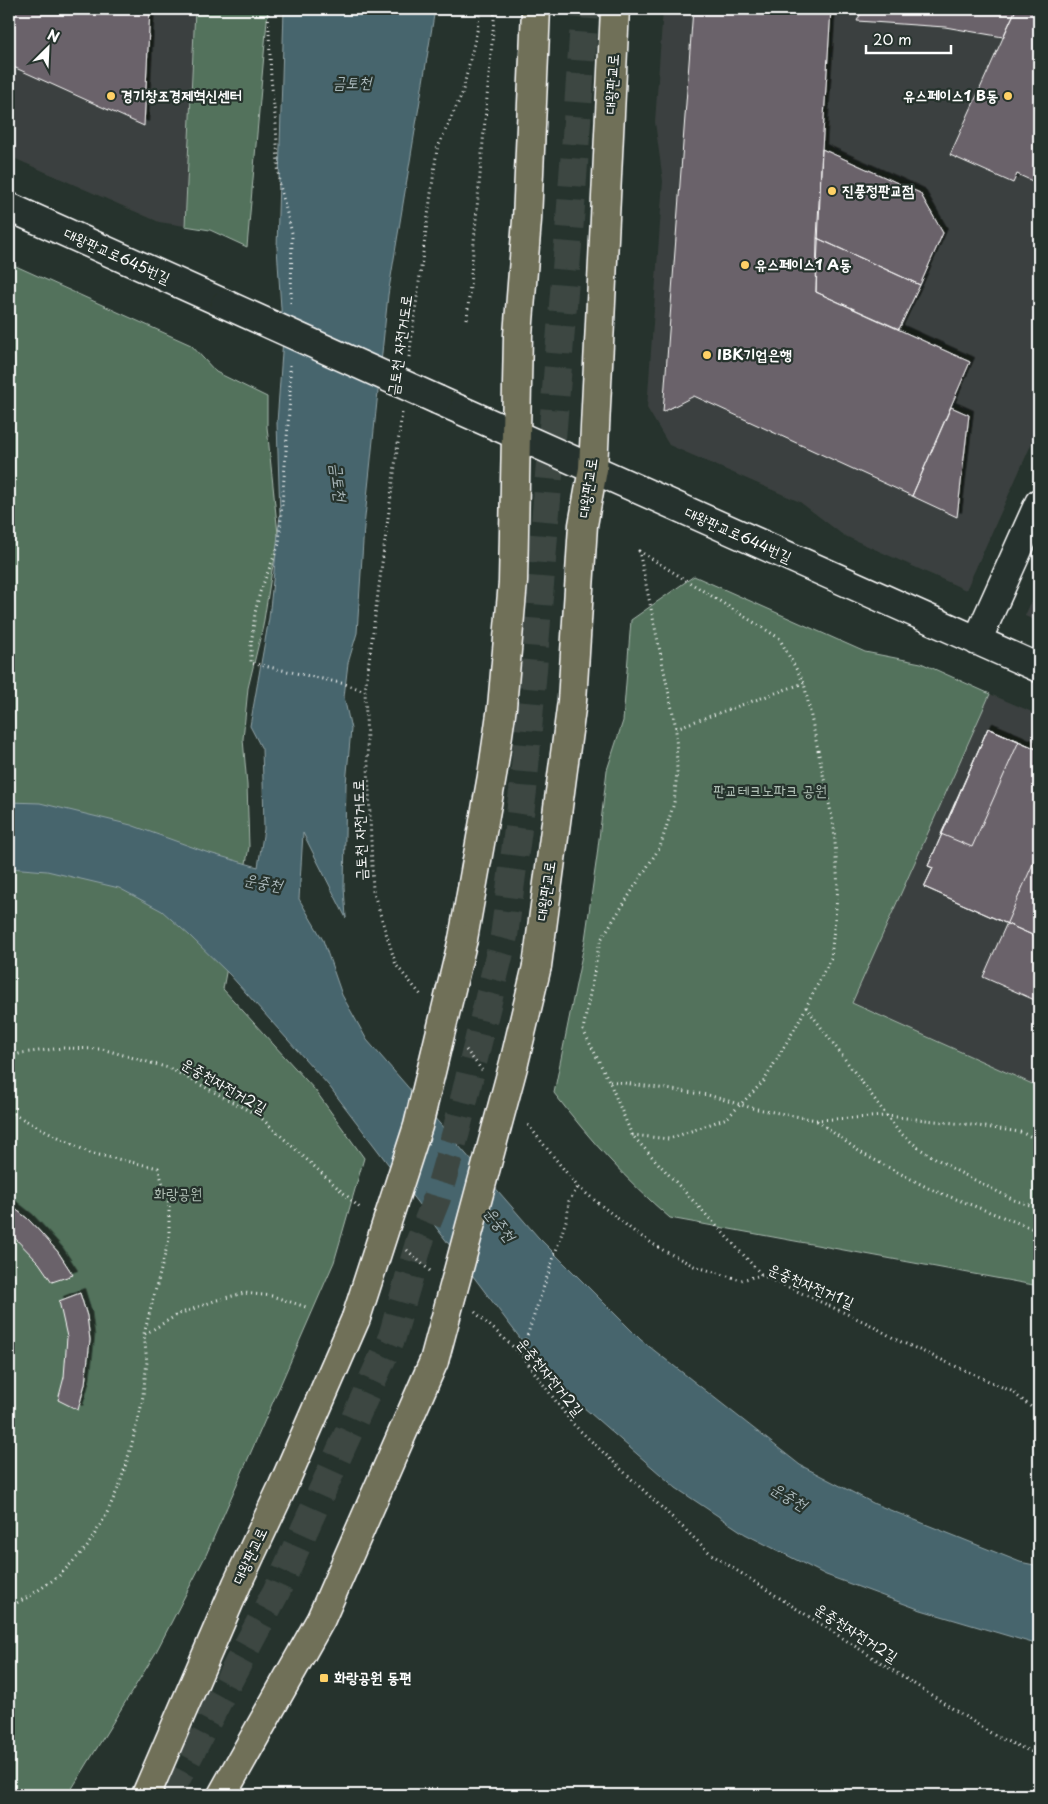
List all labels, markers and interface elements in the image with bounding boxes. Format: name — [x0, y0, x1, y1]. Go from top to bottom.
north arrow — [22, 22, 72, 72]
scale bar — [866, 22, 950, 54]
text: N — [44, 24, 63, 48]
text: 20 m — [873, 27, 912, 50]
street label: 대왕판교로 — [597, 53, 624, 115]
water label: 금토천 — [333, 69, 373, 93]
place label: 경기창조경제혁신센터 — [121, 83, 242, 106]
place label: 유스페이스1 B동 — [903, 83, 998, 106]
marker: 경기창조경제혁신센터 — [105, 90, 117, 102]
marker: 유스페이스1 B동 — [1002, 90, 1014, 102]
place label: 진풍정판교점 — [842, 178, 914, 201]
marker: 진풍정판교점 — [826, 185, 838, 197]
street label: 대왕판교로645번길 — [61, 221, 174, 288]
place label: 유스페이스1 A동 — [755, 252, 851, 275]
marker: 유스페이스1 A동 — [739, 259, 751, 271]
street label: 금토천 자전거도로 — [380, 293, 417, 397]
place label: IBK기업은행 — [717, 342, 792, 365]
marker: IBK기업은행 — [701, 349, 713, 361]
street label: 대왕판교로 — [571, 456, 602, 519]
water label: 금토천 — [326, 461, 355, 505]
street label: 대왕판교로644번길 — [681, 500, 796, 567]
park label: 판교테크노파크 공원 — [713, 778, 827, 801]
street label: 금토천 자전거도로 — [345, 779, 372, 881]
street label: 대왕판교로 — [529, 859, 560, 922]
water label: 운중천 — [242, 866, 287, 897]
street label: 운중천자전거2길 — [178, 1051, 272, 1118]
park label: 화랑공원 — [154, 1181, 202, 1204]
water label: 운중천 — [479, 1201, 523, 1248]
street label: 운중천자전거1길 — [765, 1256, 858, 1313]
street label: 운중천자전거2길 — [512, 1332, 590, 1420]
water label: 운중천 — [767, 1475, 814, 1516]
street label: 대왕판교로 — [225, 1523, 272, 1588]
street label: 운중천자전거2길 — [811, 1596, 903, 1667]
place label: 화랑공원 동편 — [334, 1665, 411, 1688]
marker: 화랑공원 동편 — [318, 1672, 330, 1684]

